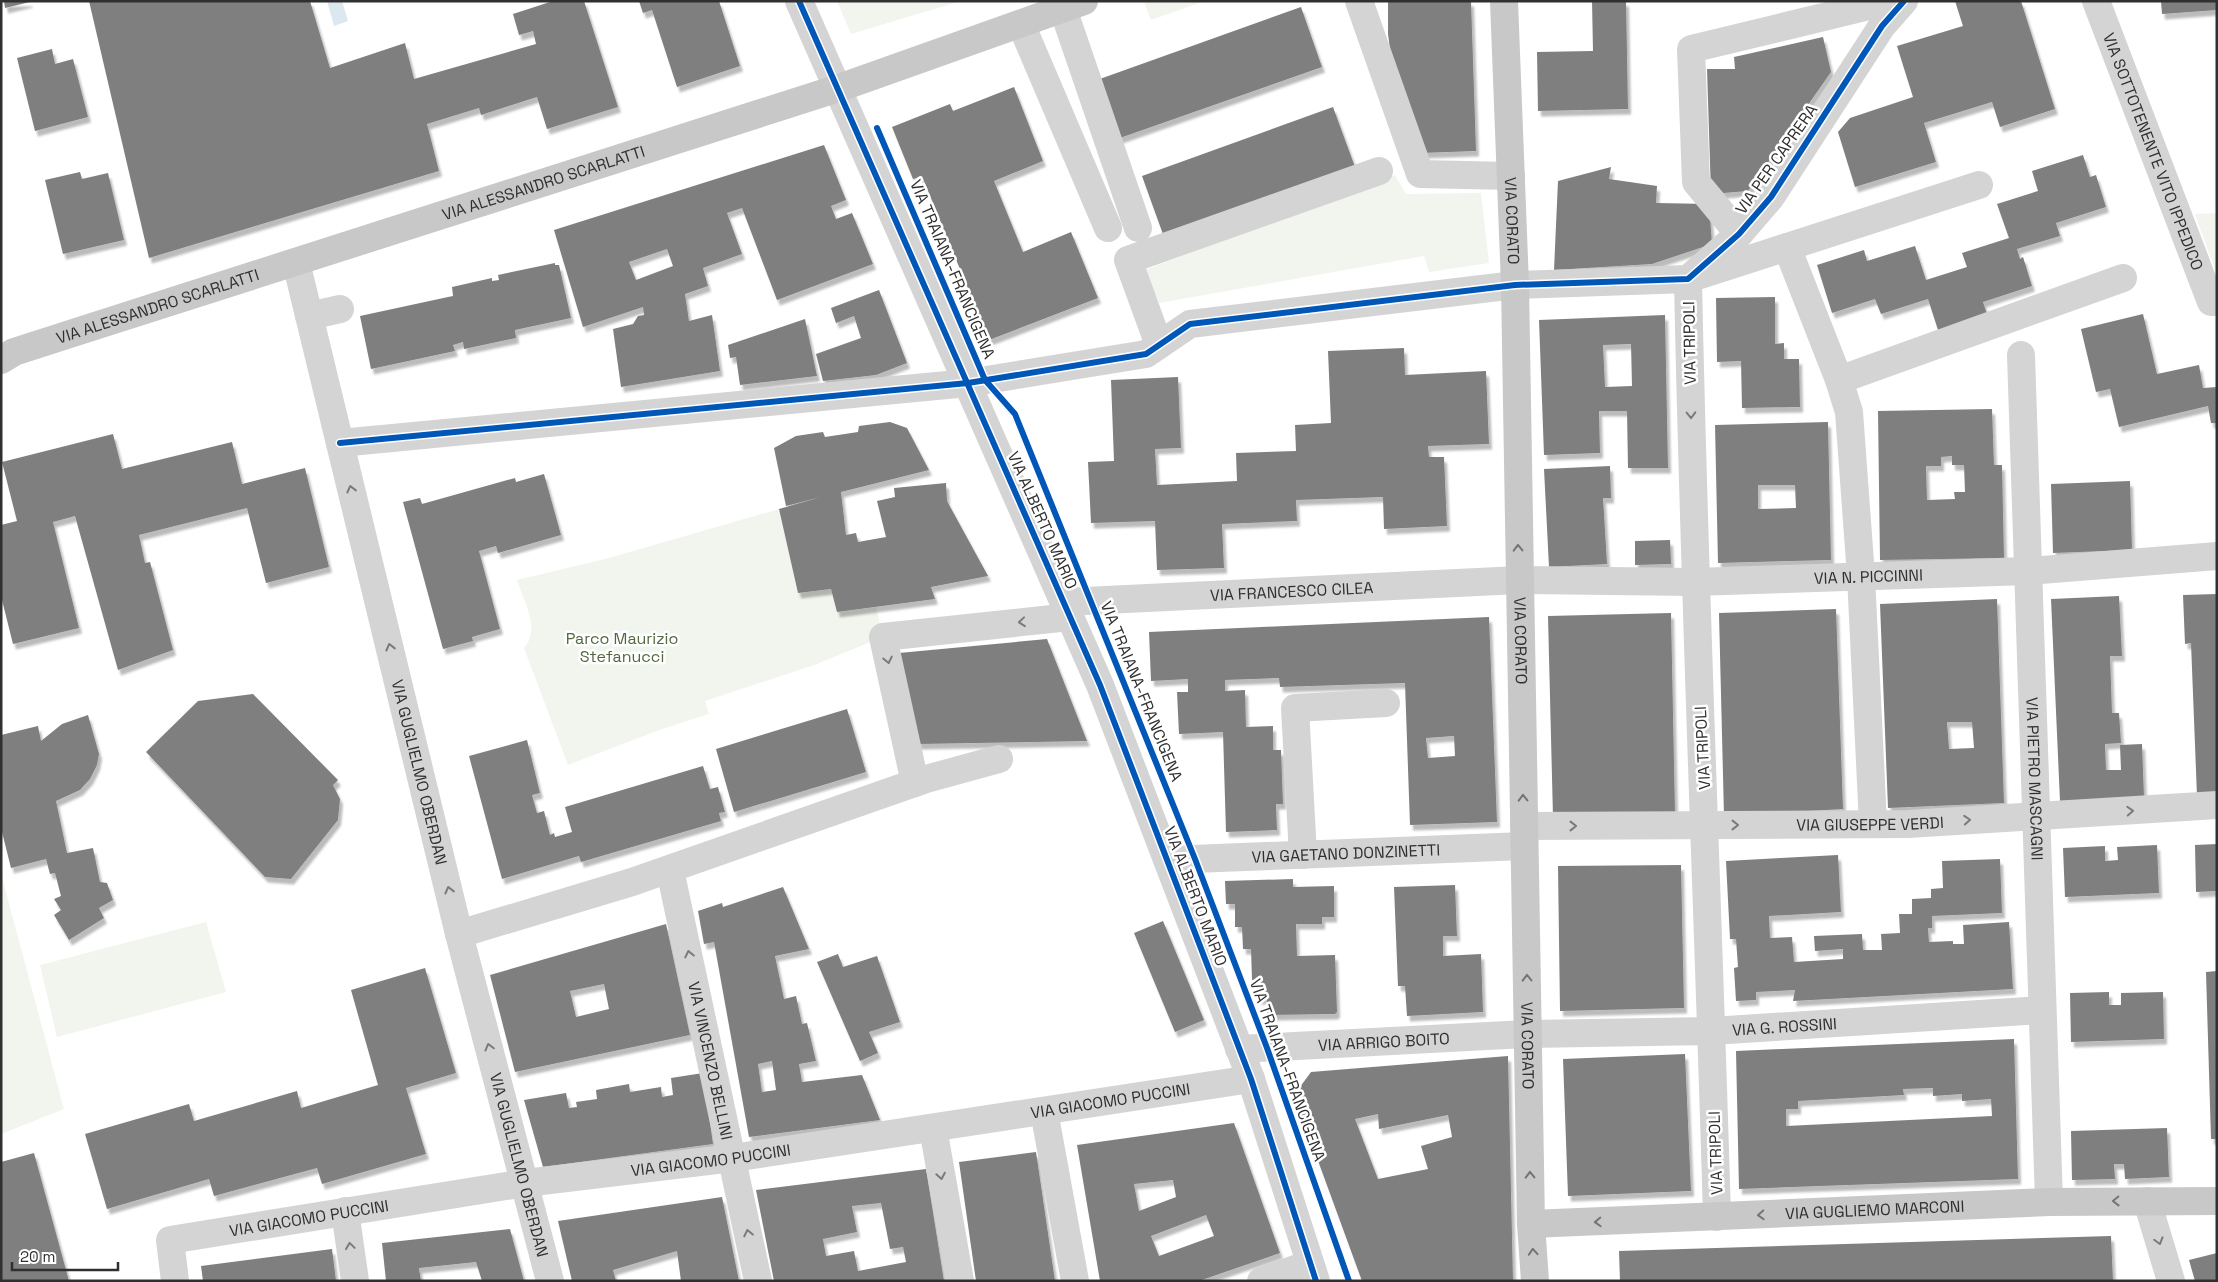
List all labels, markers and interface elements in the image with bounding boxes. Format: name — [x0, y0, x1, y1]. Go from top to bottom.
street label: VIA SOTTOTENENTE VITO IPPEDICO — [2098, 30, 2208, 273]
street label: VIA PER CAPRERA — [1731, 100, 1822, 218]
street label: VIA ALESSANDRO SCARLATTI — [439, 141, 648, 225]
street label: VIA TRAIANA-FRANCIGENA — [905, 176, 1000, 362]
street label: VIA CORATO — [1500, 177, 1524, 265]
street label: VIA ALESSANDRO SCARLATTI — [54, 264, 262, 349]
street label: VIA TRIPOLI — [1678, 301, 1701, 385]
one-way arrow — [1685, 411, 1696, 419]
street label: VIA ALBERTO MARIO — [1003, 448, 1082, 592]
one-way arrow — [346, 484, 357, 493]
one-way arrow — [1513, 544, 1524, 552]
street label: VIA N. PICCINNI — [1813, 564, 1923, 589]
street label: VIA FRANCESCO CILEA — [1210, 577, 1374, 606]
street label: VIA CORATO — [1509, 597, 1532, 685]
street label: VIA TRAIANA-FRANCIGENA — [1096, 598, 1187, 784]
one-way arrow — [1018, 616, 1026, 627]
park label: Parco Maurizio Stefanucci — [566, 628, 678, 667]
one-way arrow — [385, 642, 396, 651]
one-way arrow — [882, 655, 893, 664]
street label: VIA GUGLIELMO OBERDAN — [387, 678, 452, 867]
street label: VIA PIETRO MASCAGNI — [2021, 697, 2048, 861]
street label: VIA TRIPOLI — [1690, 706, 1715, 790]
one-way arrow — [1518, 794, 1528, 802]
one-way arrow — [2126, 805, 2134, 816]
street label: VIA GIUSEPPE VERDI — [1796, 812, 1944, 836]
one-way arrow — [1964, 815, 1972, 826]
one-way arrow — [1732, 820, 1739, 830]
one-way arrow — [1569, 821, 1577, 831]
street label: VIA ALBERTO MARIO — [1159, 823, 1232, 969]
street label: VIA GAETANO DONZINETTI — [1251, 839, 1441, 868]
one-way arrow — [444, 886, 454, 894]
one-way arrow — [684, 950, 694, 959]
one-way arrow — [1521, 974, 1532, 982]
street label: VIA TRAIANA-FRANCIGENA — [1245, 976, 1330, 1164]
street label: VIA VINCENZO BELLINI — [683, 980, 737, 1142]
street label: VIA CORATO — [1516, 1002, 1539, 1090]
street label: VIA G. ROSSINI — [1731, 1013, 1837, 1041]
street label: VIA ARRIGO BOITO — [1317, 1028, 1450, 1056]
one-way arrow — [484, 1043, 495, 1052]
street label: VIA GUGLIELMO OBERDAN — [485, 1070, 553, 1259]
street label: VIA GIACOMO PUCCINI — [1029, 1078, 1192, 1123]
street label: VIA TRIPOLI — [1704, 1111, 1727, 1195]
street label: VIA GIACOMO PUCCINI — [630, 1139, 792, 1181]
one-way arrow — [936, 1171, 946, 1180]
one-way arrow — [1525, 1171, 1535, 1179]
street label: VIA GIACOMO PUCCINI — [228, 1195, 390, 1241]
street label: VIA GUGLIEMO MARCONI — [1785, 1196, 1965, 1224]
one-way arrow — [2111, 1196, 2119, 1206]
one-way arrow — [1757, 1210, 1764, 1220]
one-way arrow — [1594, 1216, 1602, 1227]
one-way arrow — [744, 1229, 754, 1237]
one-way arrow — [2153, 1236, 2163, 1245]
scale bar — [12, 1240, 119, 1272]
one-way arrow — [346, 1242, 356, 1250]
text: 20 m — [20, 1247, 55, 1266]
one-way arrow — [1528, 1248, 1539, 1256]

